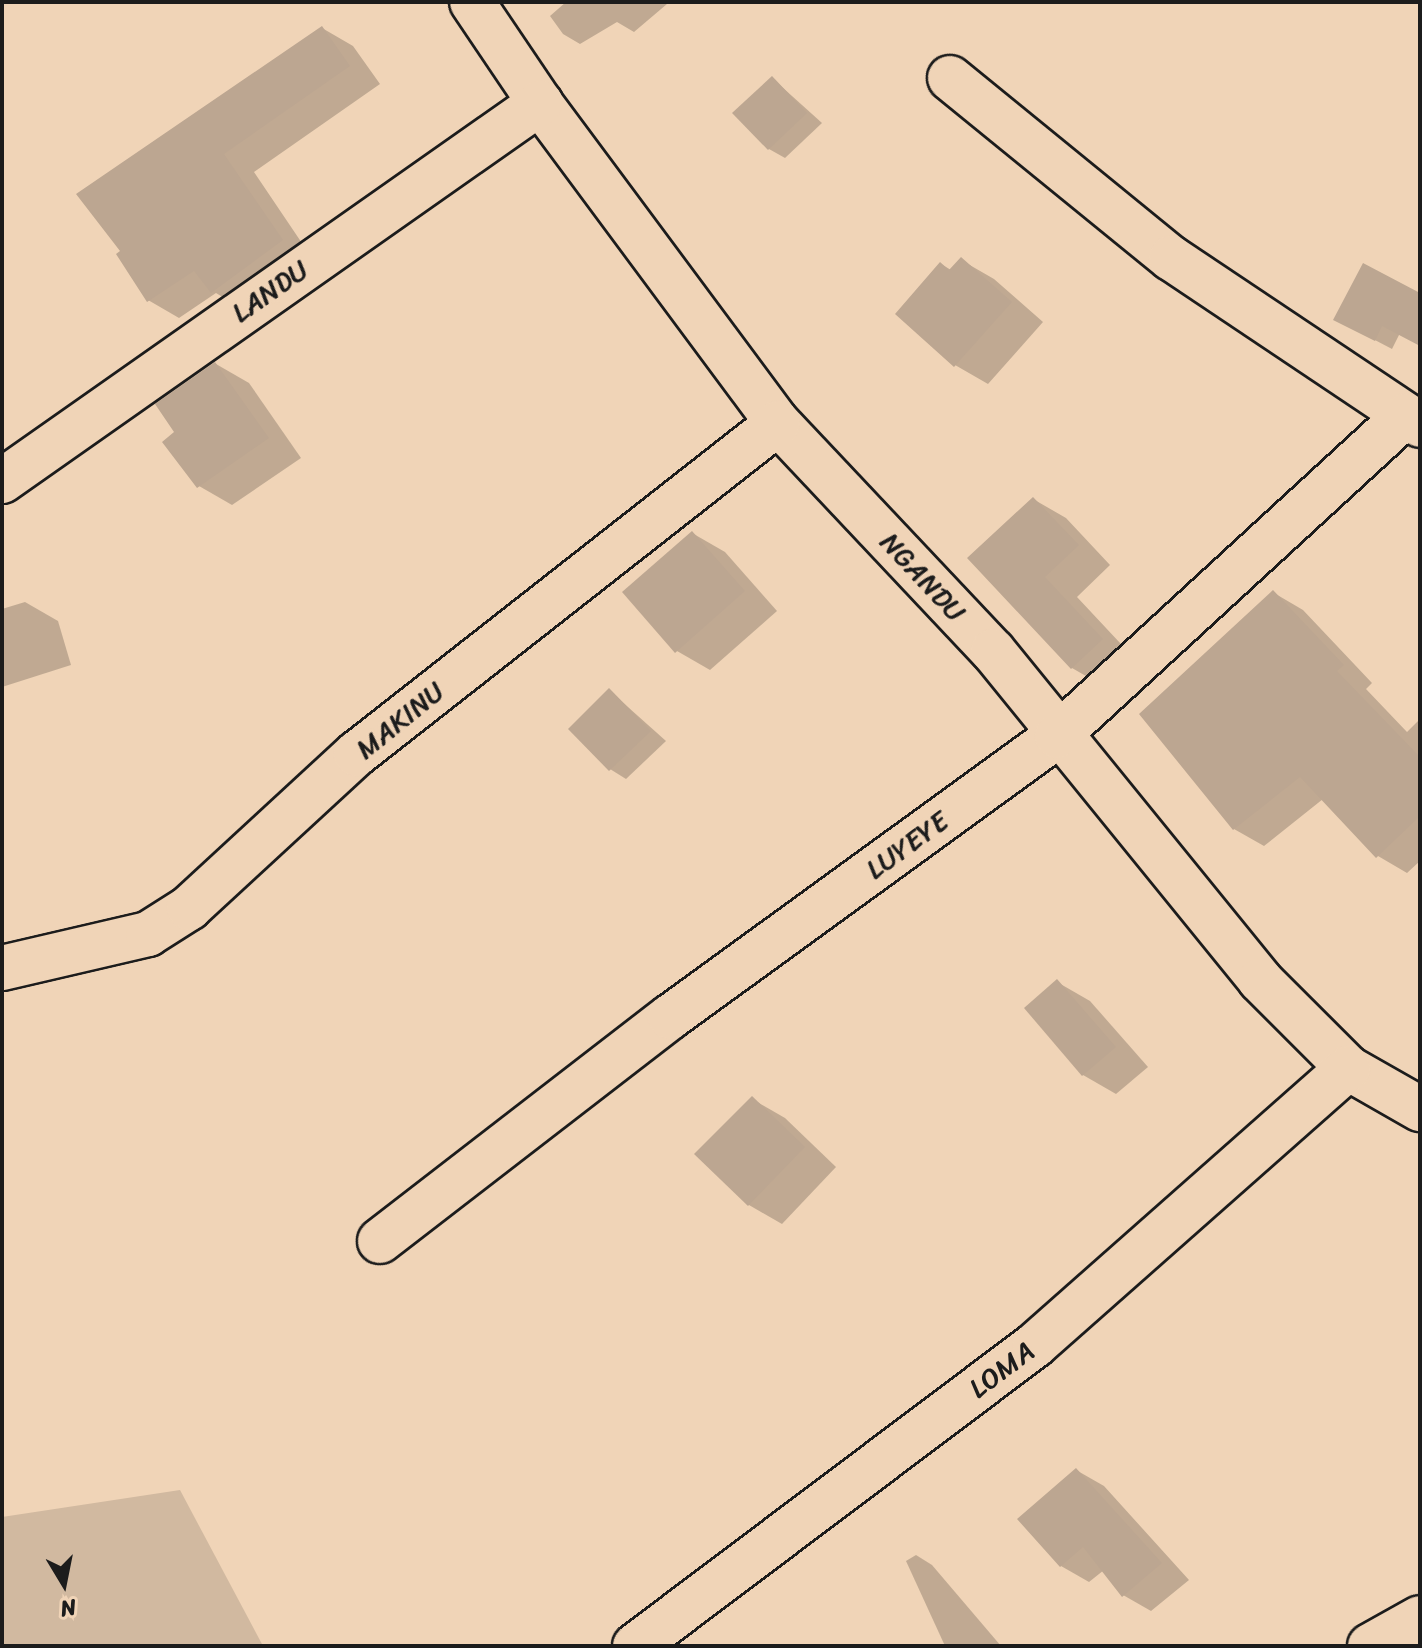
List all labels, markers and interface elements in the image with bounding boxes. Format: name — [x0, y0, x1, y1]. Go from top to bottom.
street label: LANDU — [225, 253, 315, 329]
street label: NGANDU — [873, 525, 973, 629]
street label: MAKINU — [349, 674, 451, 766]
street label: LUYEYE — [859, 804, 955, 886]
street label: LOMA — [963, 1335, 1041, 1405]
north arrow — [24, 1544, 104, 1624]
text: N — [57, 1588, 79, 1629]

